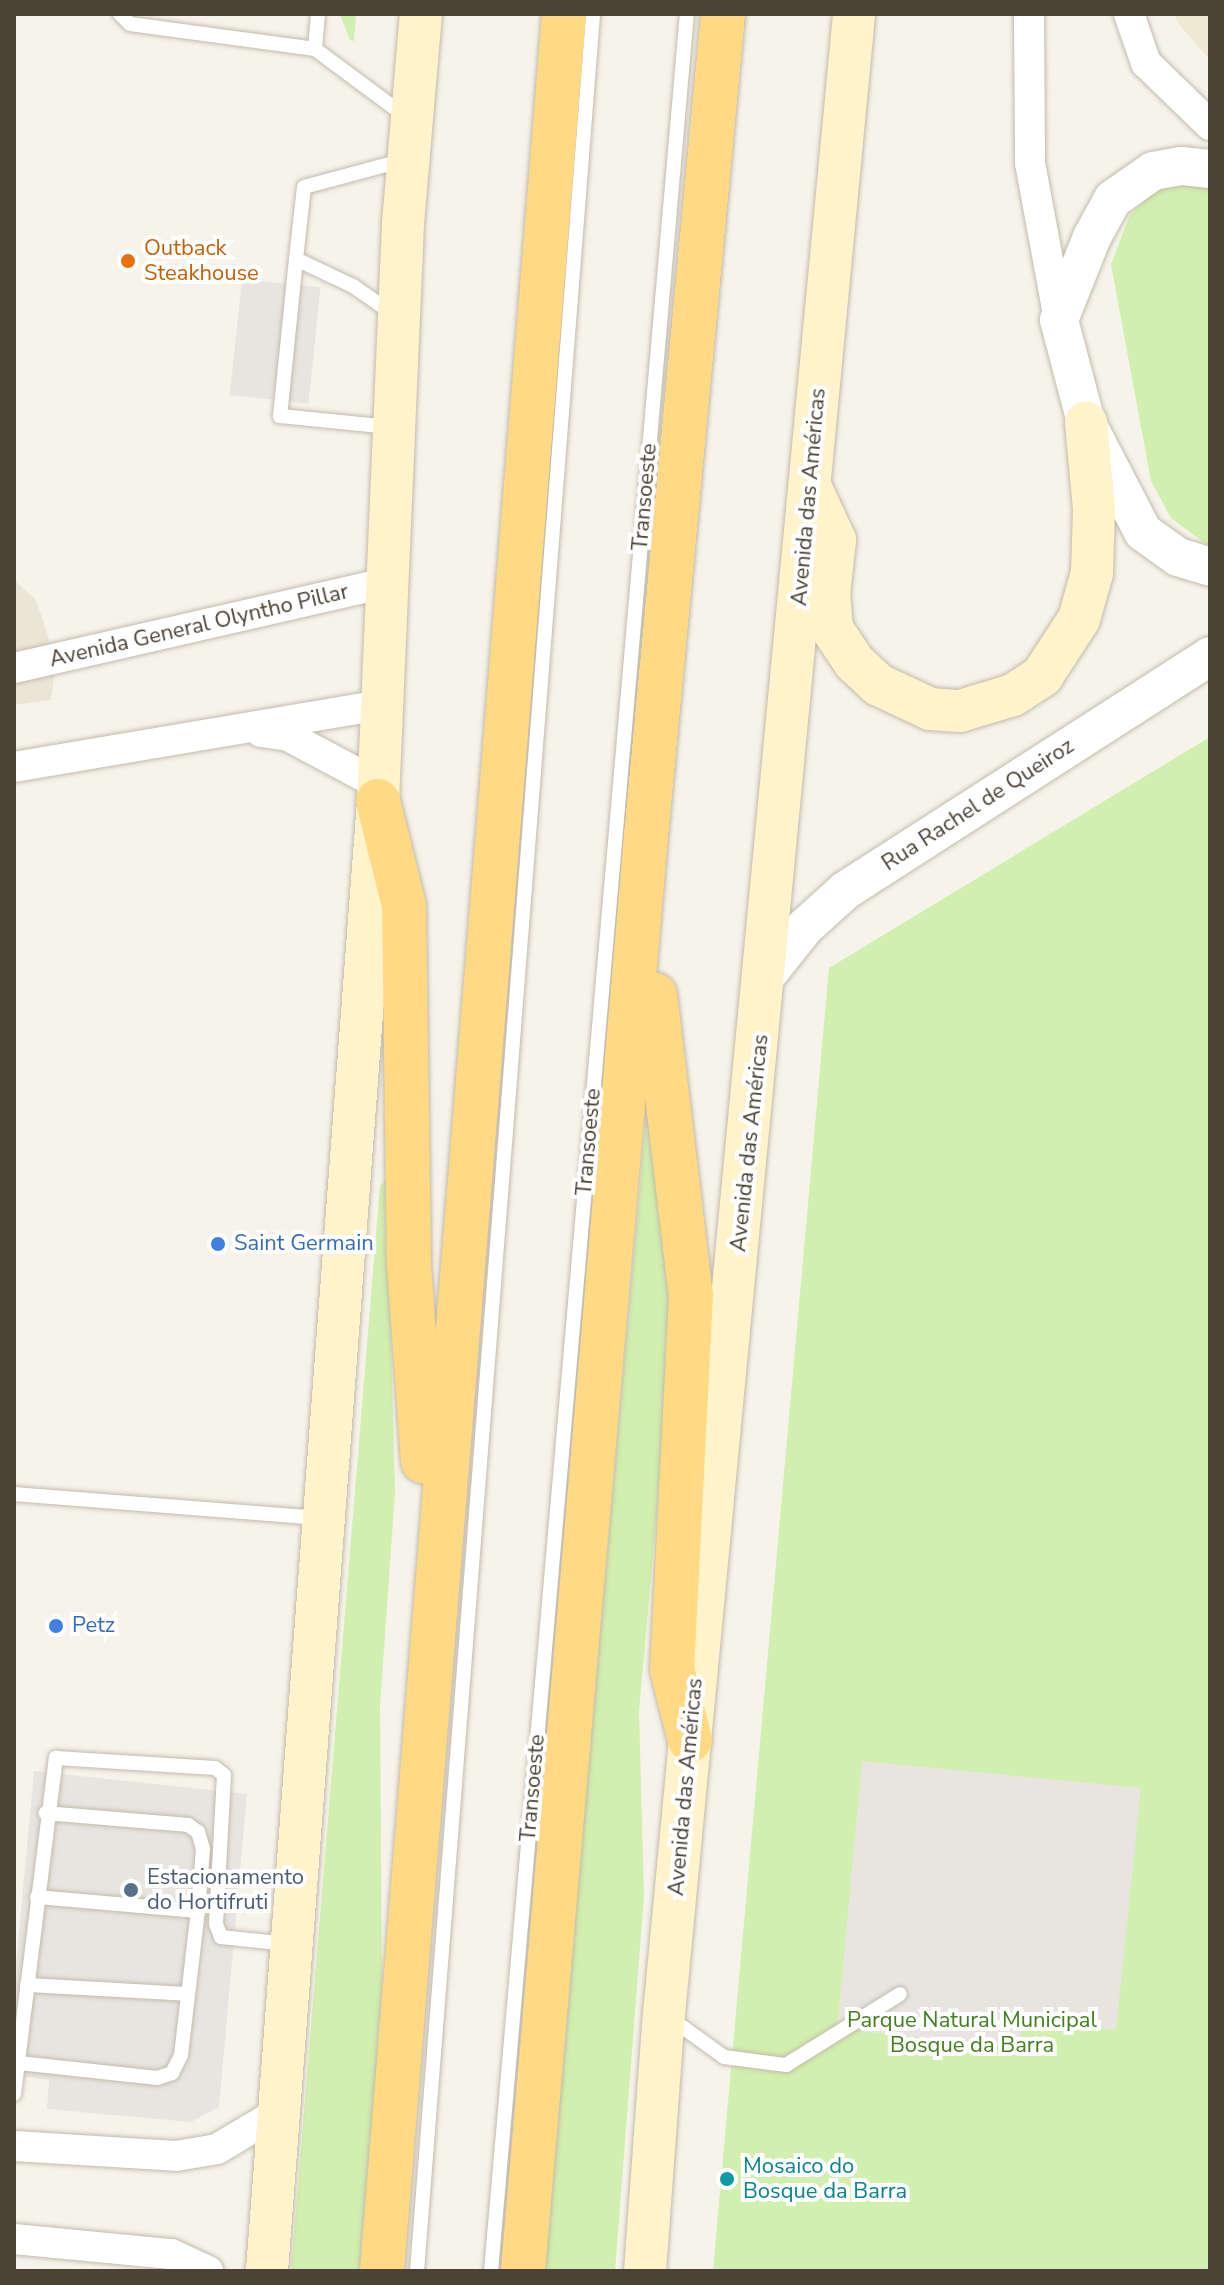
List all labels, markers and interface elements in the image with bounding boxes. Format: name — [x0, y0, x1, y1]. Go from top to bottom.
place label: Outback Steakhouse — [144, 235, 259, 286]
marker: Outback Steakhouse — [119, 252, 137, 270]
street label: Avenida das Américas — [786, 387, 832, 607]
street label: Transoeste — [627, 442, 663, 552]
street label: Avenida General Olyntho Pillar — [47, 579, 351, 673]
street label: Rua Rachel de Queiroz — [877, 733, 1079, 877]
street label: Avenida das Américas — [725, 1033, 775, 1253]
street label: Transoeste — [571, 1087, 607, 1197]
place label: Saint Germain — [234, 1231, 374, 1257]
marker: Saint Germain — [209, 1235, 227, 1253]
place label: Petz — [72, 1613, 115, 1639]
marker: Petz — [47, 1617, 65, 1635]
street label: Avenida das Américas — [663, 1677, 709, 1897]
street label: Transoeste — [515, 1733, 551, 1843]
place label: Estacionamento do Hortifruti — [147, 1864, 304, 1916]
marker: Estacionamento do Hortifruti — [122, 1881, 140, 1899]
park label: Parque Natural Municipal Bosque da Barra — [847, 2007, 1097, 2058]
place label: Mosaico do Bosque da Barra — [743, 2153, 907, 2204]
marker: Mosaico do Bosque da Barra — [718, 2170, 736, 2188]

